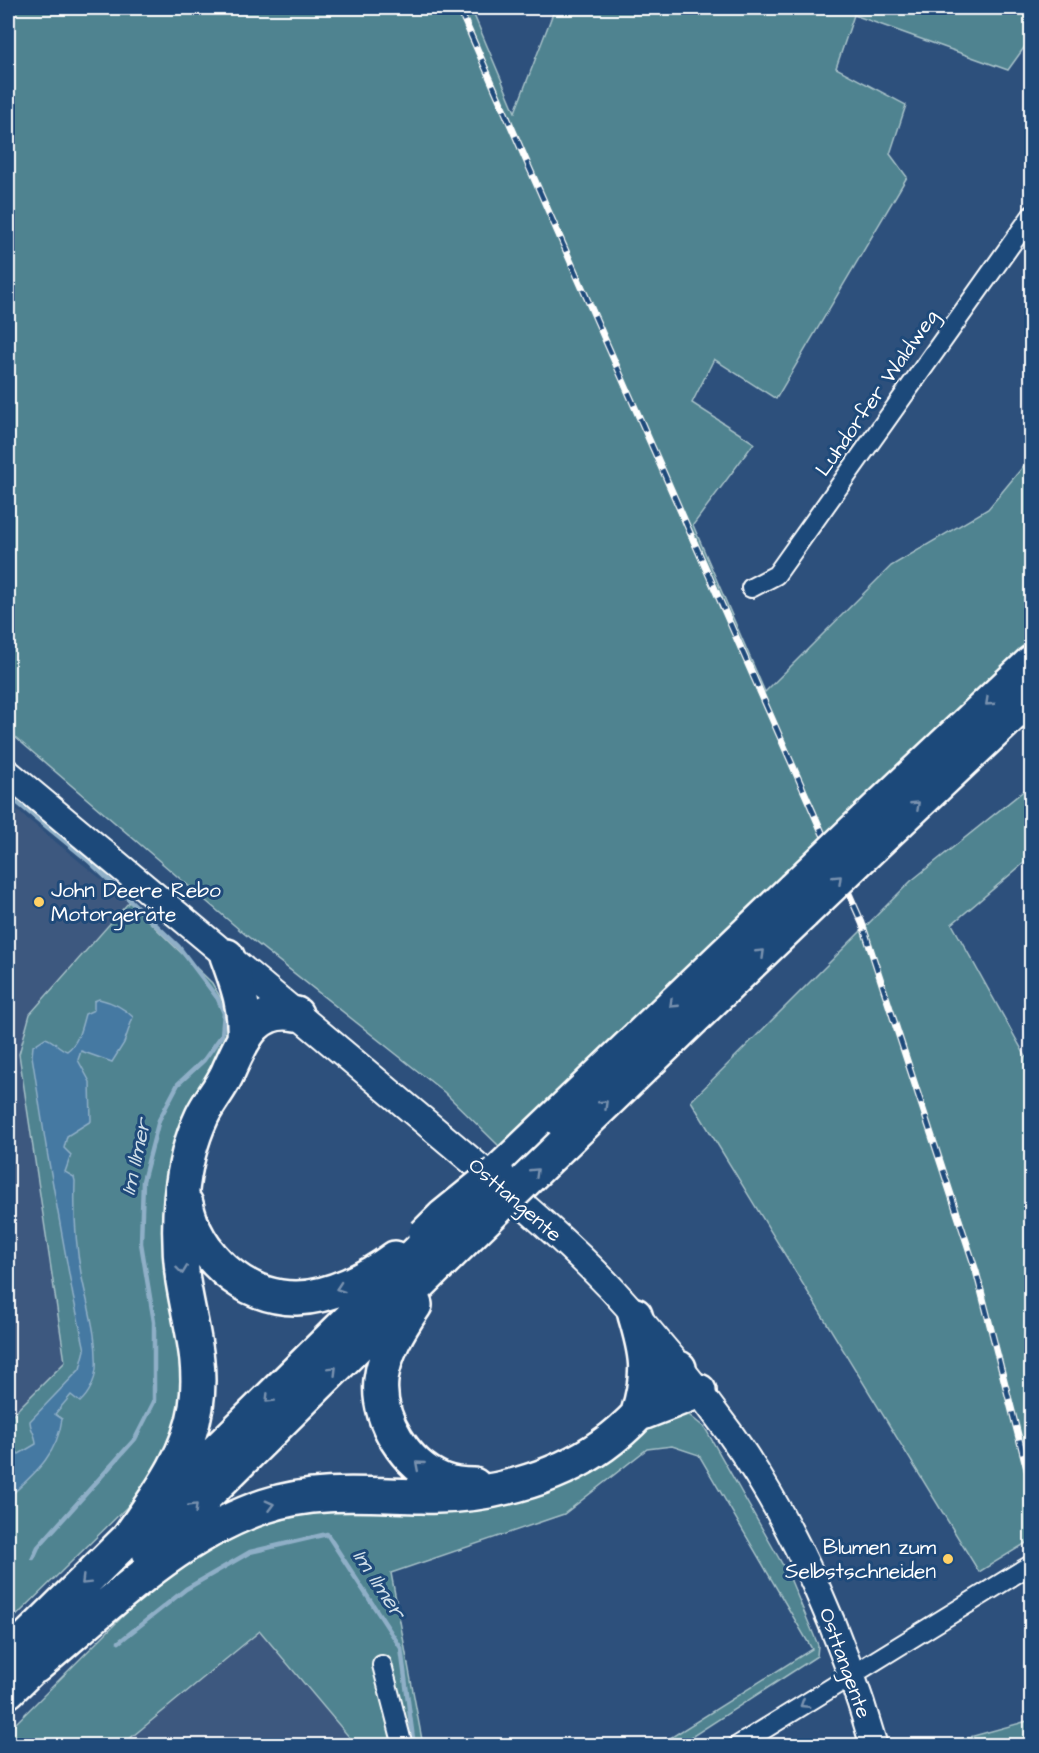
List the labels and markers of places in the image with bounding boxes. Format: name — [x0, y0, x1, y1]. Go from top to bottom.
place label: John Deere Rebo Motorgeräte — [51, 876, 221, 931]
marker: John Deere Rebo Motorgeräte — [32, 895, 46, 909]
place label: Blumen zum Selbstschneiden — [785, 1533, 937, 1586]
marker: Blumen zum Selbstschneiden — [941, 1552, 955, 1566]

